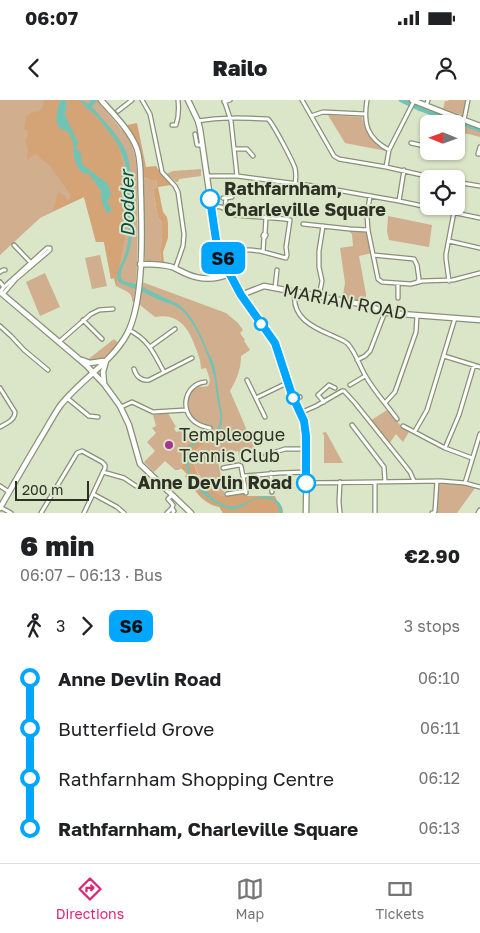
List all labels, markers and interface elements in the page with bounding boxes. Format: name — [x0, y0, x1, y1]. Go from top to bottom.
text: 06:07 — [25, 6, 78, 29]
icon: back — [20, 54, 48, 82]
text: Railo — [213, 54, 267, 81]
icon: person — [432, 54, 460, 82]
north arrow — [420, 115, 465, 160]
map controls — [420, 115, 465, 215]
water label: Dodder — [114, 168, 139, 237]
button: locate — [420, 170, 465, 215]
place label: Rathfarnham, Charleville Square — [224, 177, 386, 220]
marker: Rathfarnham, Charleville Square — [200, 189, 220, 209]
line badge: S6 — [200, 242, 246, 274]
text: S6 — [211, 247, 235, 269]
street label: MARIAN ROAD — [281, 278, 409, 324]
unlabelled marker — [254, 317, 268, 331]
unlabelled marker — [286, 391, 300, 405]
place label: Templeogue Tennis Club — [179, 423, 285, 466]
marker: Templeogue Tennis Club — [163, 439, 175, 451]
place label: Anne Devlin Road — [137, 471, 292, 493]
marker: Anne Devlin Road — [296, 473, 316, 493]
scale bar — [15, 478, 89, 501]
text: 200 m — [22, 481, 63, 498]
text: 6 min — [20, 529, 95, 562]
text: €2.90 — [405, 544, 460, 567]
text: 06:07 – 06:13 · Bus — [20, 565, 162, 585]
icon: walk — [20, 612, 48, 640]
icon: forward — [73, 612, 101, 640]
text: S6 — [119, 615, 143, 637]
text: 3 — [56, 616, 65, 636]
text: 3 stops — [404, 616, 460, 636]
text: Anne Devlin Road — [58, 667, 221, 690]
text: 06:10 — [418, 668, 460, 688]
text: Butterfield Grove — [58, 717, 214, 740]
text: 06:11 — [420, 718, 460, 738]
text: Rathfarnham Shopping Centre — [58, 767, 334, 790]
text: 06:12 — [419, 768, 460, 788]
text: Rathfarnham, Charleville Square — [58, 817, 358, 840]
text: 06:13 — [418, 818, 460, 838]
tab: Directions — [56, 875, 124, 922]
tab: Map — [235, 875, 264, 922]
tab: Tickets — [375, 875, 424, 922]

